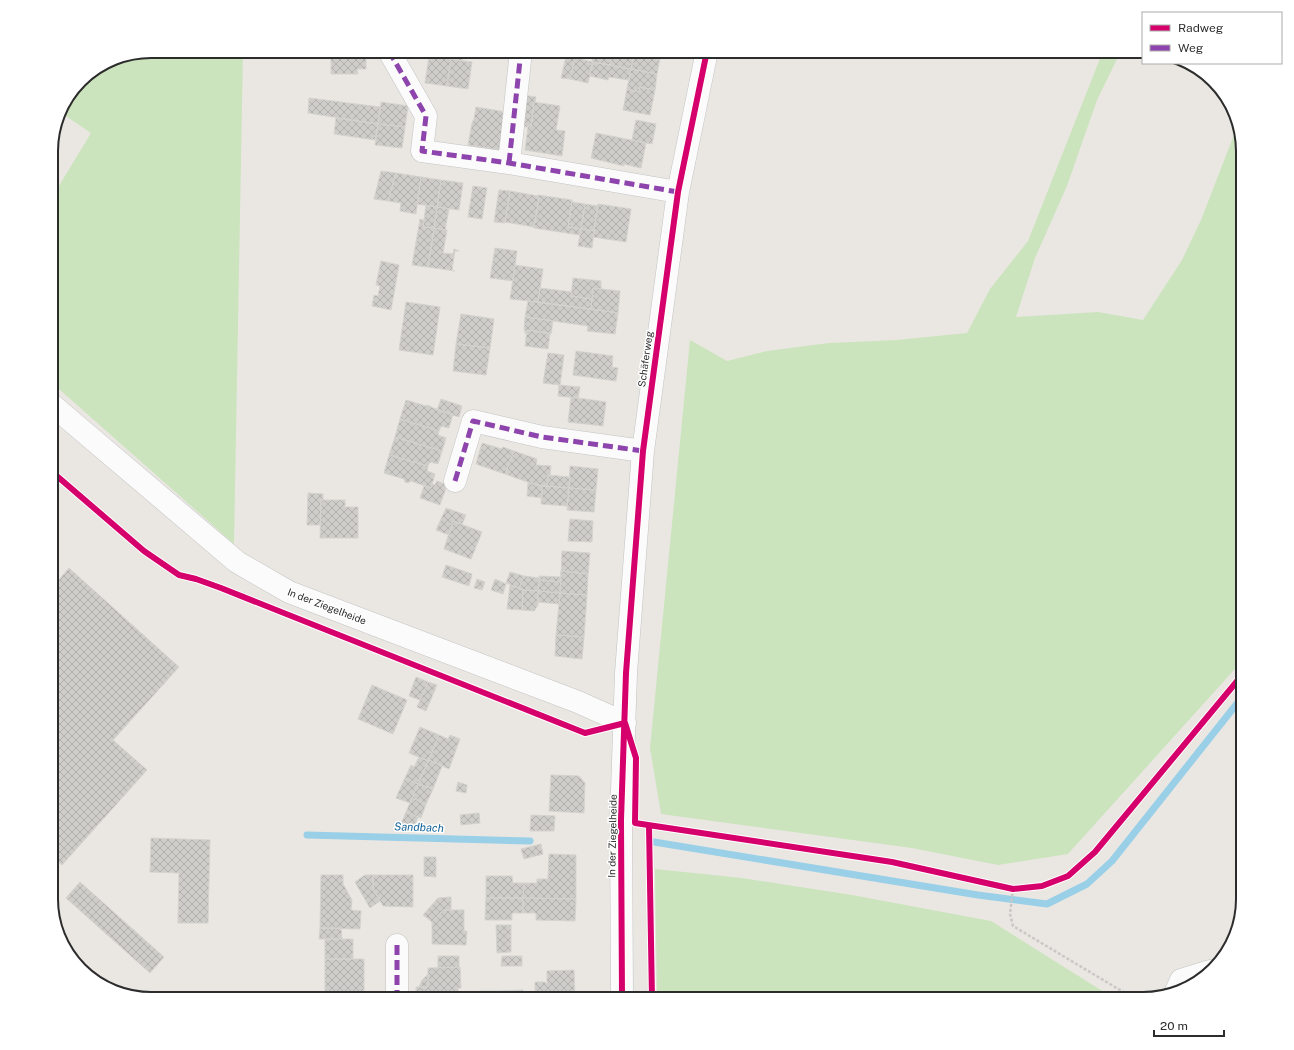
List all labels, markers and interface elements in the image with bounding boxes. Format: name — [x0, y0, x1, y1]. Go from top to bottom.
legend — [1142, 12, 1282, 64]
text: Radweg — [1178, 21, 1223, 35]
text: Weg — [1178, 41, 1203, 55]
street label: Schäferweg — [635, 330, 655, 388]
street label: In der Ziegelheide — [286, 585, 368, 627]
street label: In der Ziegelheide — [605, 794, 619, 878]
water label: Sandbach — [394, 820, 444, 834]
scale bar — [1154, 1012, 1224, 1038]
text: 20 m — [1160, 1019, 1188, 1033]

